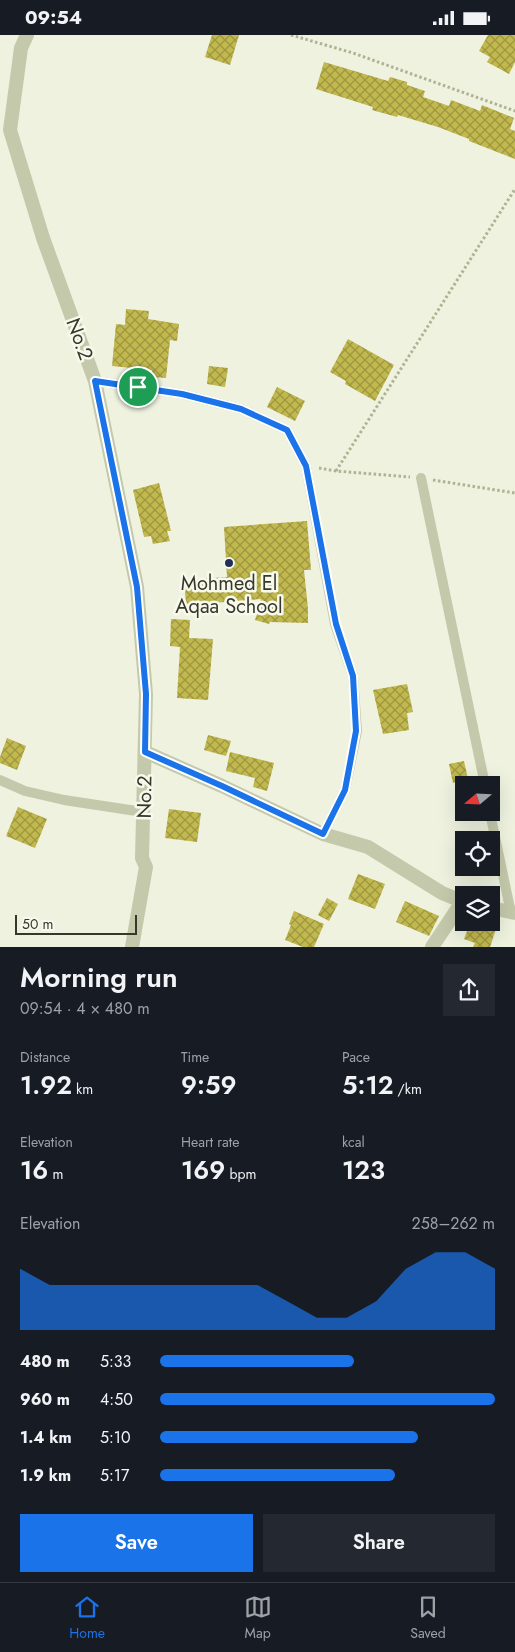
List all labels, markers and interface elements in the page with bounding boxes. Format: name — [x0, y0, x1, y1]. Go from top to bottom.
text: 09:54 — [25, 4, 82, 31]
street label: No.2 — [59, 314, 100, 364]
pin — [117, 366, 159, 408]
icon: arrive — [124, 373, 152, 401]
marker: Mohmed El Aqaa School — [223, 557, 235, 569]
place label: Mohmed El Aqaa School — [175, 569, 283, 621]
street label: No.2 — [130, 775, 159, 819]
north arrow — [455, 776, 500, 821]
map controls — [455, 776, 500, 931]
button: locate — [455, 831, 500, 876]
button: layers — [455, 886, 500, 931]
scale bar — [15, 912, 138, 935]
text: 50 m — [22, 914, 53, 934]
text: Morning run — [20, 957, 178, 998]
button: share — [443, 964, 495, 1016]
text: 09:54 · 4 × 480 m — [20, 997, 150, 1020]
text: Distance — [20, 1047, 70, 1067]
text: Time — [181, 1047, 209, 1067]
text: Pace — [342, 1047, 370, 1067]
text: 1.92 — [20, 1067, 72, 1103]
text: 9:59 — [181, 1067, 236, 1103]
text: 5:12 — [342, 1067, 393, 1103]
text: km — [72, 1079, 93, 1099]
text: /km — [393, 1079, 422, 1099]
text: Elevation — [20, 1132, 73, 1152]
text: Heart rate — [181, 1132, 239, 1152]
text: kcal — [342, 1132, 365, 1152]
text: 16 — [20, 1152, 48, 1188]
text: 169 — [181, 1152, 225, 1188]
text: 123 — [342, 1152, 385, 1188]
text: m — [48, 1164, 63, 1184]
text: bpm — [225, 1164, 256, 1184]
text: Elevation — [20, 1212, 80, 1235]
text: 258–262 m — [412, 1212, 495, 1235]
text: 480 m — [20, 1350, 70, 1373]
text: 5:33 — [100, 1350, 131, 1373]
text: 960 m — [20, 1388, 70, 1411]
text: 4:50 — [100, 1388, 133, 1411]
text: 1.4 km — [20, 1426, 72, 1449]
text: 5:10 — [100, 1426, 131, 1449]
text: 1.9 km — [20, 1464, 71, 1487]
text: 5:17 — [100, 1464, 129, 1487]
button: Save — [20, 1514, 253, 1572]
button: Share — [263, 1514, 495, 1572]
tab: Home — [69, 1593, 105, 1643]
tab: Map — [244, 1593, 272, 1643]
tab: Saved — [410, 1593, 446, 1643]

